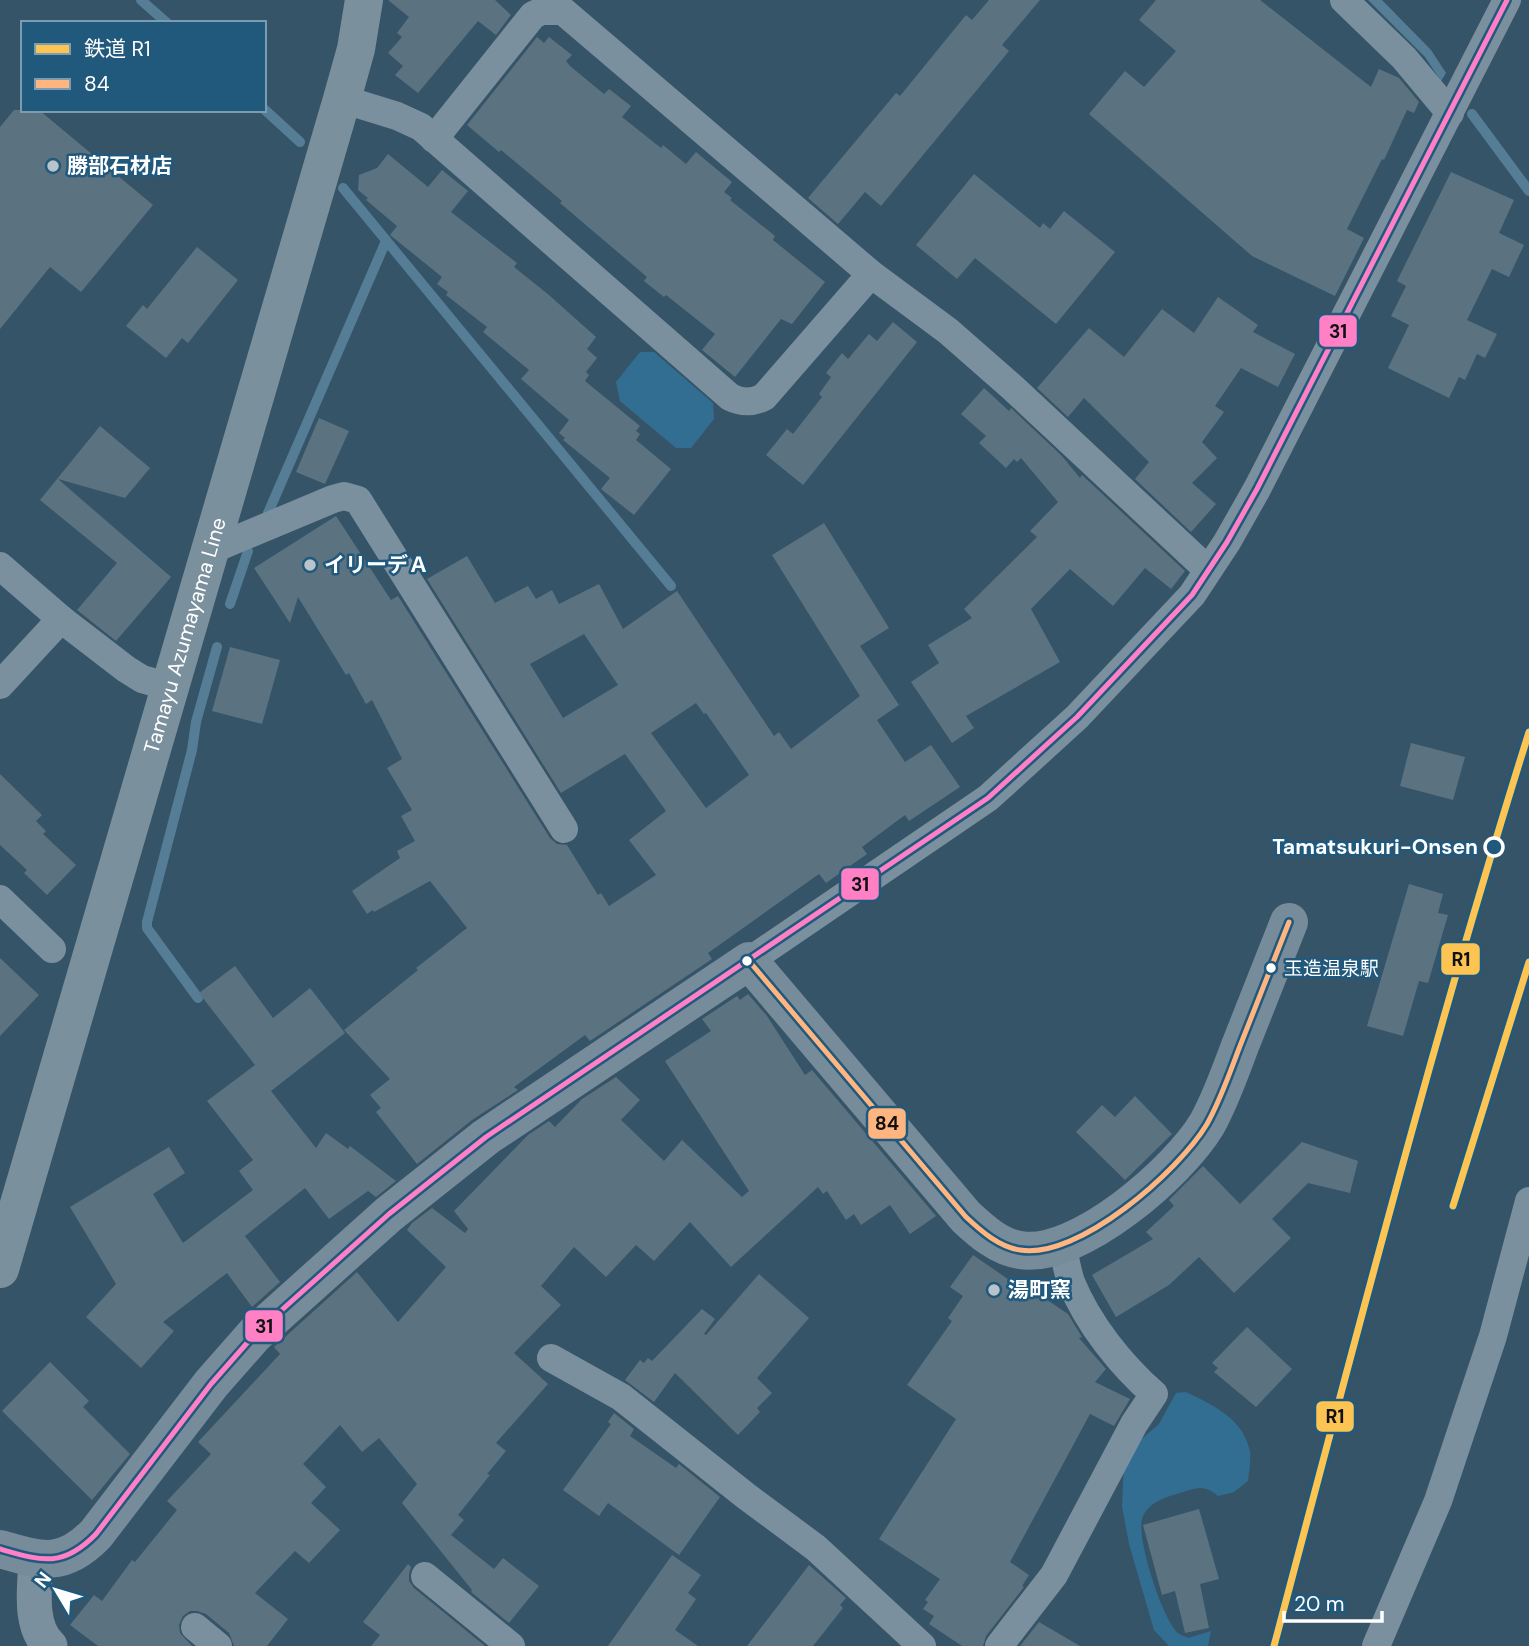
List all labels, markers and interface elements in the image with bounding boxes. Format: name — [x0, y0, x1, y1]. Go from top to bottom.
legend — [21, 21, 266, 112]
text: 鉄道 R1 — [84, 35, 151, 63]
text: 84 — [84, 70, 110, 98]
place label: 勝部石材店 — [67, 152, 172, 180]
marker: 勝部石材店 — [45, 158, 61, 174]
line badge: 31 — [1318, 314, 1358, 348]
text: 31 — [1329, 319, 1347, 344]
street label: Tamayu Azumayama Line — [137, 514, 233, 757]
place label: イリーデＡ — [324, 551, 429, 579]
marker: イリーデＡ — [302, 557, 318, 573]
place label: Tamatsukuri-Onsen — [1272, 833, 1478, 861]
marker: Tamatsukuri-Onsen — [1484, 837, 1504, 857]
line badge: 31 — [840, 867, 880, 901]
text: 31 — [851, 872, 869, 897]
line badge: R1 — [1440, 942, 1481, 976]
text: R1 — [1452, 947, 1470, 972]
unlabelled marker — [740, 954, 754, 968]
place label: 玉造温泉駅 — [1284, 956, 1379, 981]
marker: 玉造温泉駅 — [1264, 961, 1278, 975]
line badge: 84 — [867, 1107, 907, 1140]
text: 84 — [875, 1111, 899, 1136]
place label: 湯町窯 — [1008, 1276, 1071, 1304]
marker: 湯町窯 — [986, 1282, 1002, 1298]
line badge: 31 — [244, 1309, 284, 1343]
text: 31 — [255, 1314, 273, 1339]
line badge: R1 — [1315, 1400, 1355, 1433]
text: R1 — [1326, 1404, 1344, 1429]
north arrow — [21, 1555, 91, 1625]
text: N — [29, 1567, 57, 1593]
scale bar — [1284, 1580, 1382, 1624]
text: 20 m — [1294, 1590, 1345, 1618]

